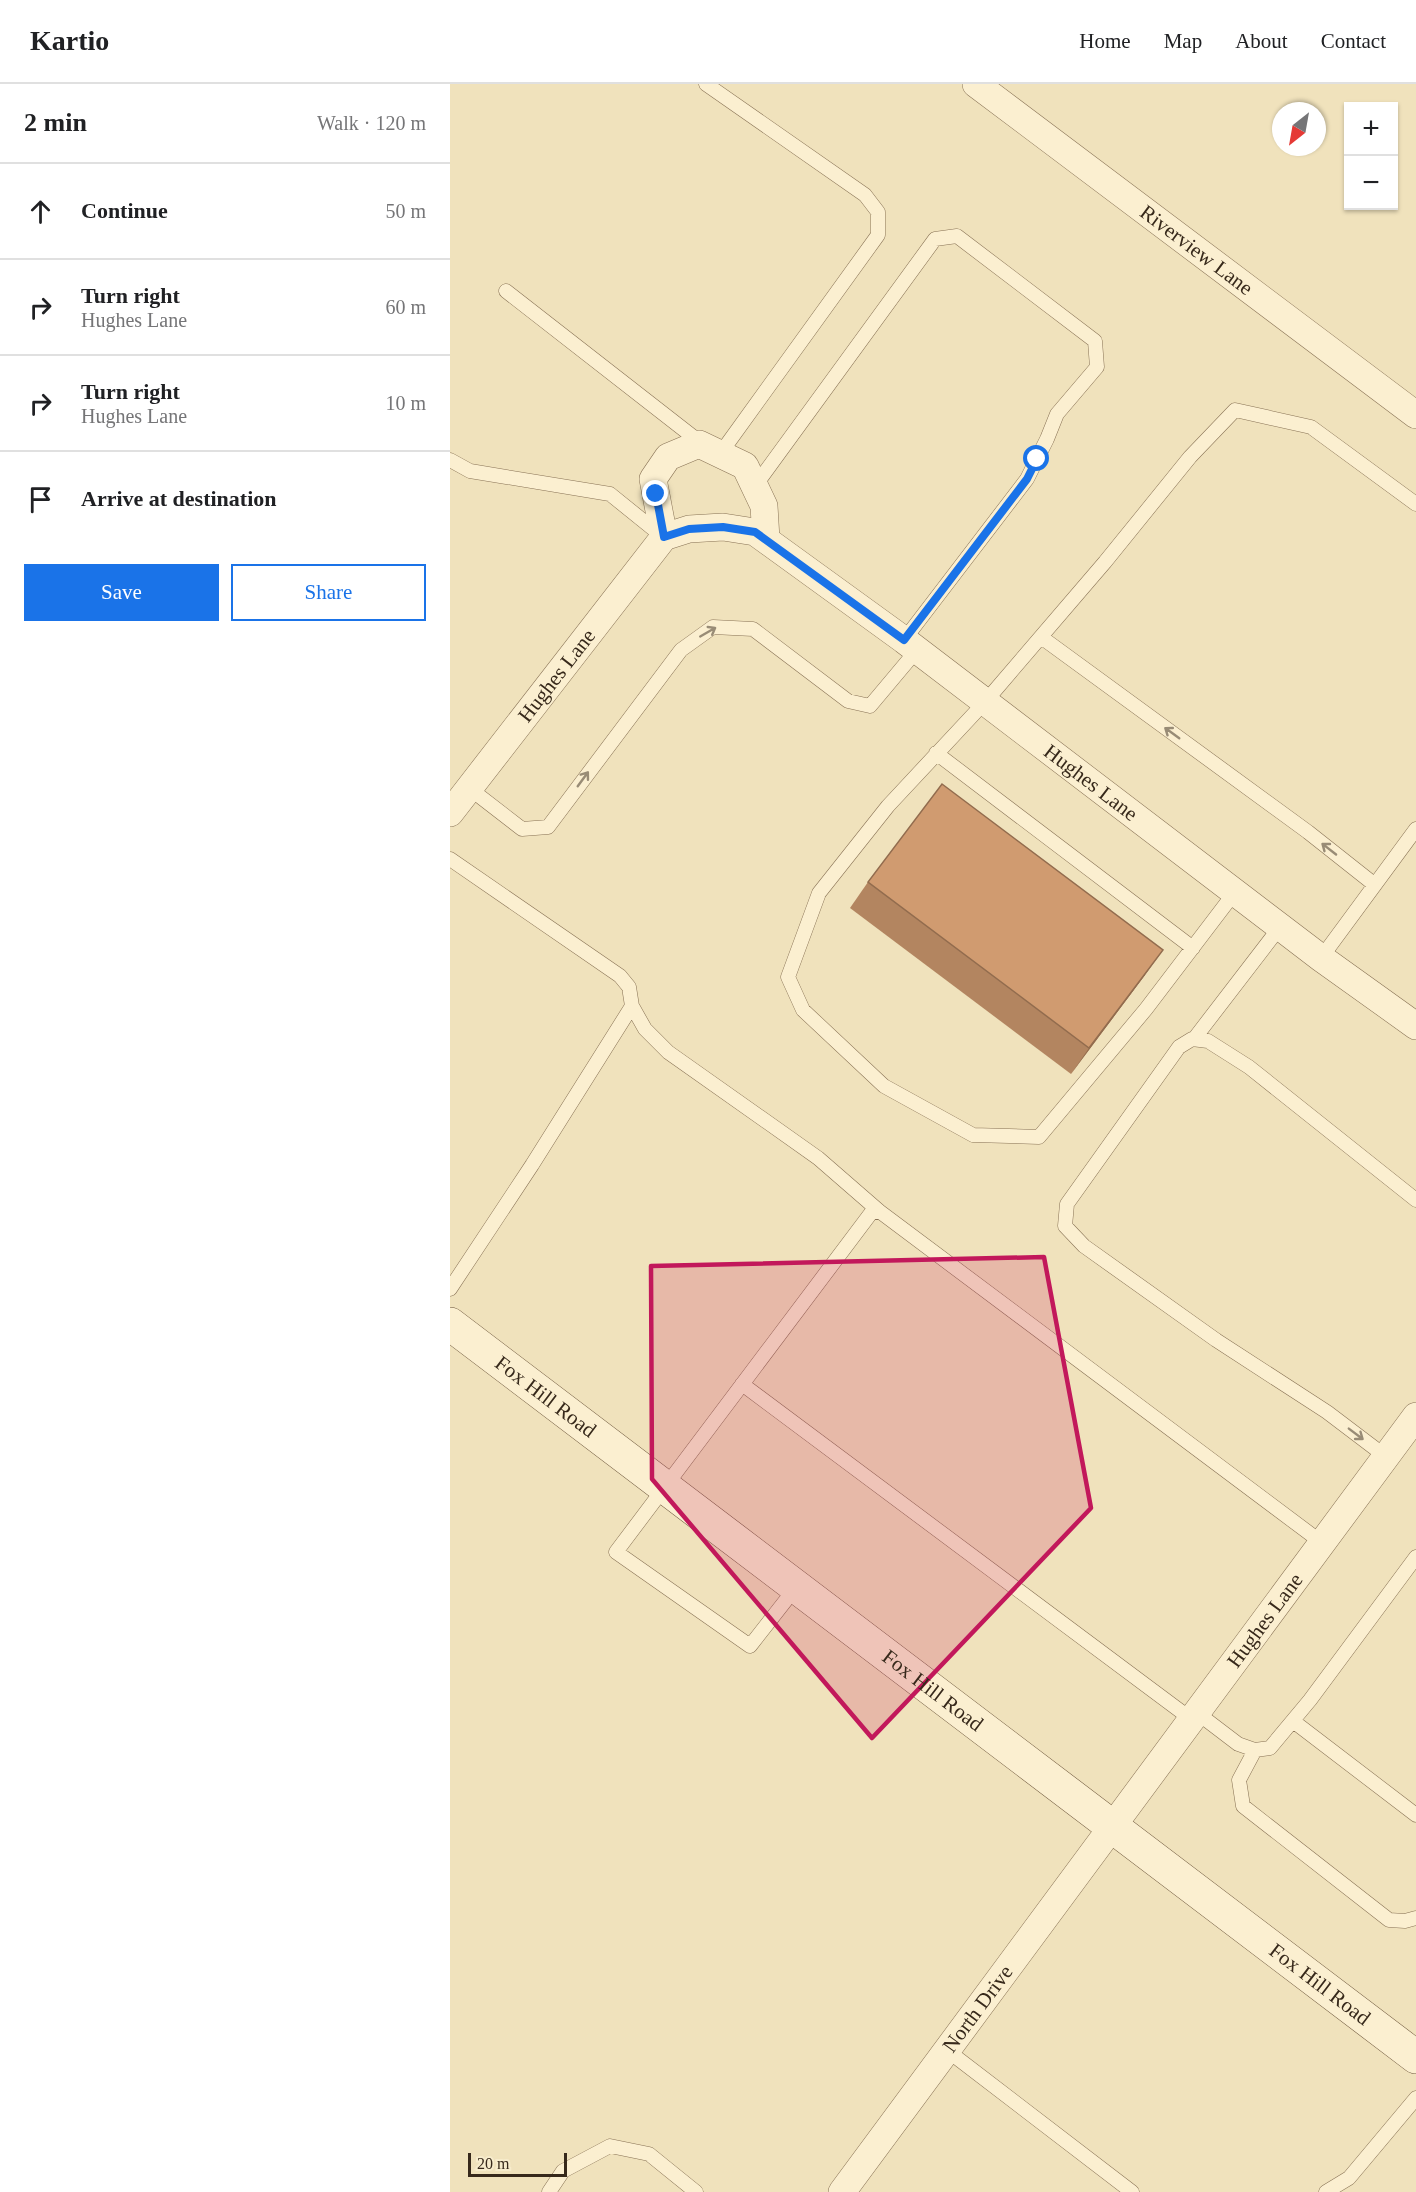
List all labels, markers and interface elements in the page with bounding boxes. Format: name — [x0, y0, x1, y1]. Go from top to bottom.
text: Kartio — [30, 25, 109, 56]
text: Home — [1079, 29, 1131, 53]
text: Map — [1164, 29, 1202, 53]
text: About — [1235, 29, 1288, 53]
text: Contact — [1321, 29, 1386, 53]
north arrow — [1272, 102, 1326, 156]
map controls — [1344, 102, 1398, 210]
button: + — [1344, 102, 1398, 156]
text: 2 min — [24, 108, 87, 137]
text: Walk · 120 m — [317, 112, 426, 134]
button: − — [1344, 156, 1398, 210]
icon: ahead — [24, 195, 57, 228]
text: Continue — [81, 198, 168, 223]
text: 50 m — [385, 200, 426, 222]
street label: Riverview Lane — [1135, 200, 1258, 300]
text: Turn right — [81, 283, 180, 308]
icon: right — [24, 291, 57, 324]
text: 60 m — [385, 296, 426, 318]
text: Hughes Lane — [81, 309, 187, 331]
text: Turn right — [81, 379, 180, 404]
icon: right — [24, 387, 57, 420]
text: 10 m — [385, 392, 426, 414]
text: Hughes Lane — [81, 405, 187, 427]
route start — [1023, 445, 1049, 471]
route end — [642, 480, 668, 506]
icon: arrive — [24, 483, 57, 516]
text: Arrive at destination — [81, 486, 277, 511]
button: Save — [24, 564, 219, 621]
button: Share — [231, 564, 426, 621]
street label: Hughes Lane — [513, 624, 600, 727]
one-way arrow — [699, 626, 716, 638]
one-way arrow — [1164, 727, 1180, 740]
street label: Hughes Lane — [1039, 739, 1142, 826]
one-way arrow — [577, 772, 589, 788]
one-way arrow — [1321, 842, 1337, 855]
street label: Fox Hill Road — [490, 1351, 601, 1443]
one-way arrow — [1348, 1428, 1364, 1441]
street label: Hughes Lane — [1222, 1568, 1308, 1672]
street label: Fox Hill Road — [878, 1644, 988, 1737]
street label: Fox Hill Road — [1265, 1938, 1375, 2030]
street label: North Drive — [938, 1961, 1018, 2057]
scale bar — [468, 2150, 567, 2178]
text: 20 m — [477, 2155, 509, 2172]

